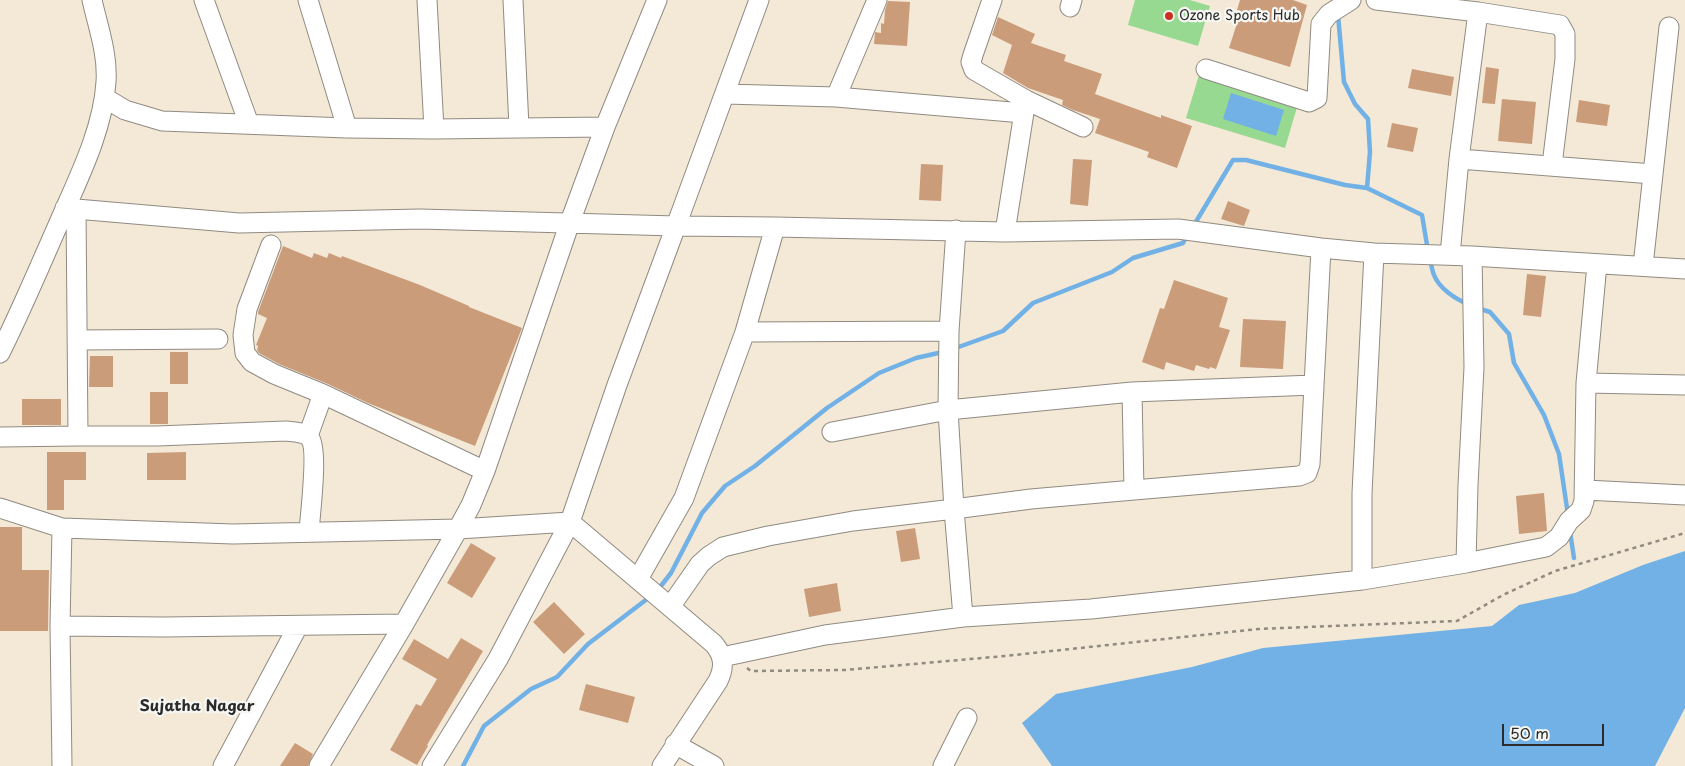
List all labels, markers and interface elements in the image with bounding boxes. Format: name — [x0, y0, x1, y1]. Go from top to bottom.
place label: Ozone Sports Hub — [1179, 8, 1300, 24]
marker: Ozone Sports Hub — [1163, 10, 1175, 22]
district label: Sujatha Nagar — [140, 698, 254, 716]
scale bar — [1505, 714, 1608, 746]
text: 50 m — [1510, 721, 1549, 744]

